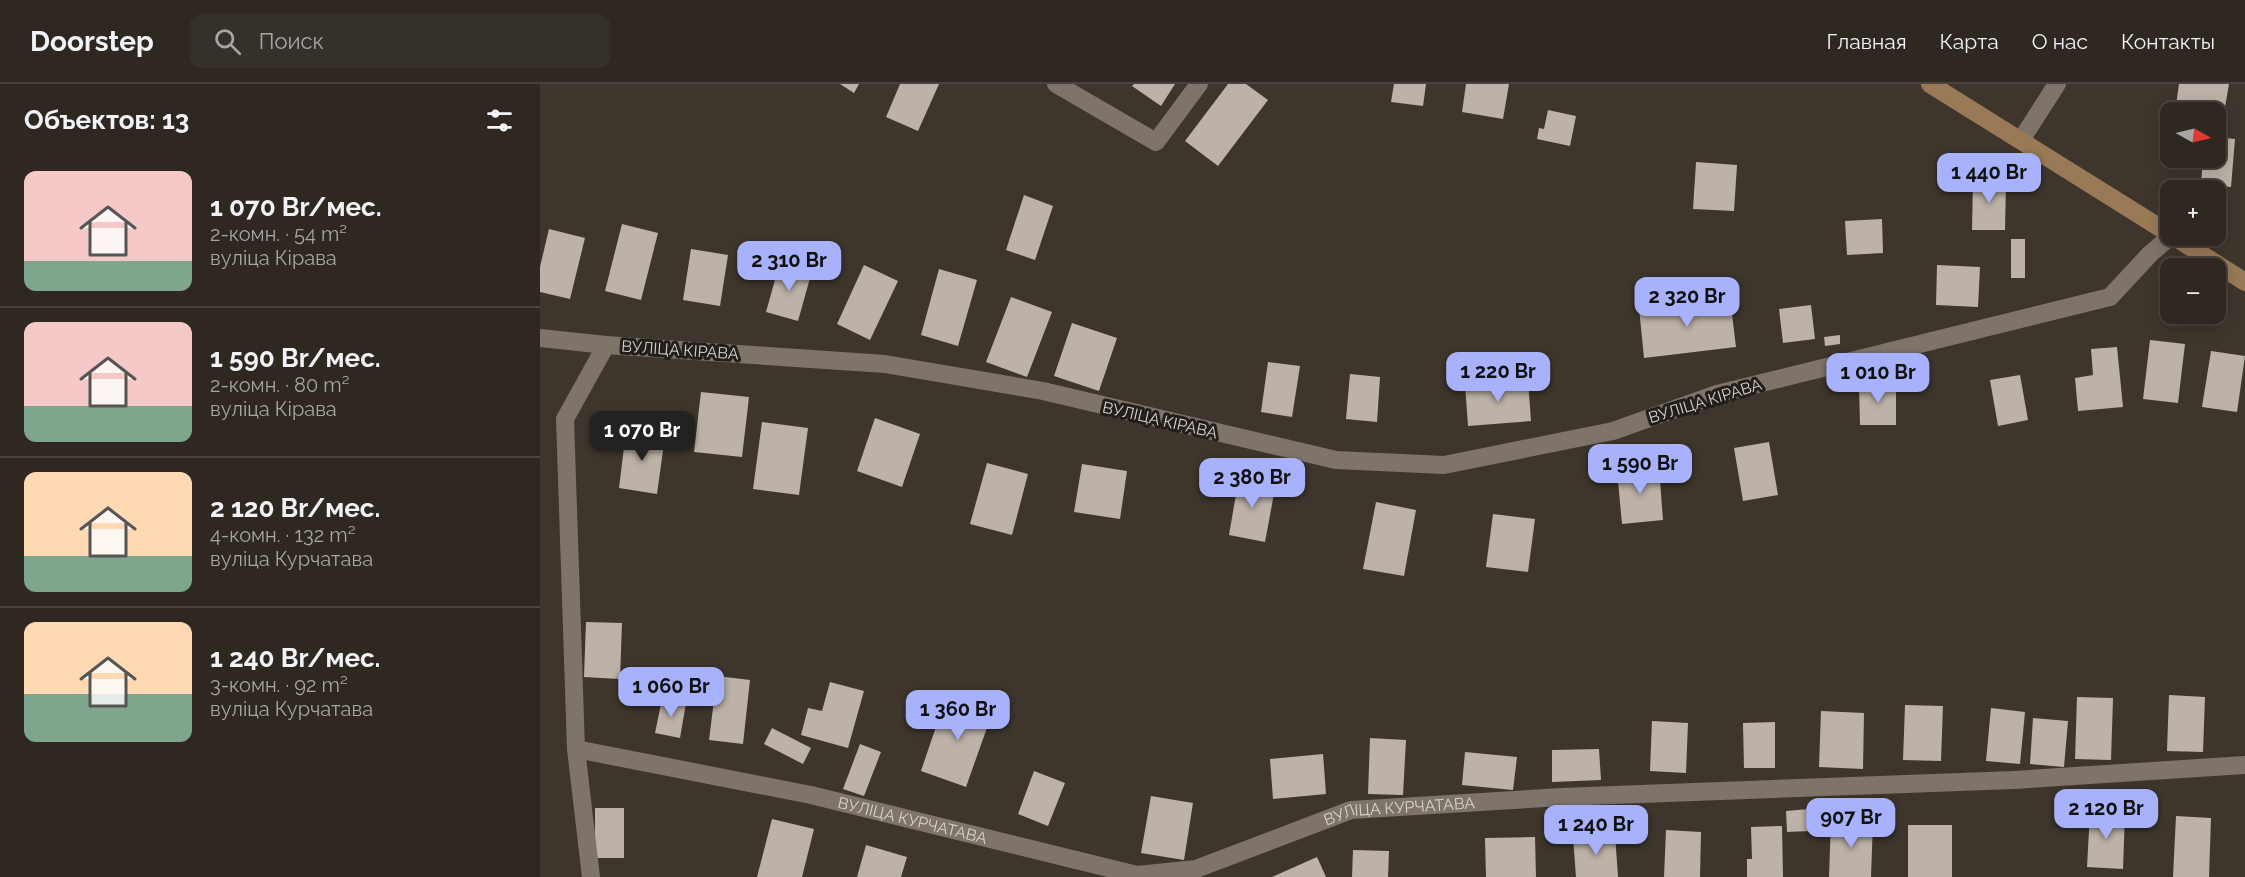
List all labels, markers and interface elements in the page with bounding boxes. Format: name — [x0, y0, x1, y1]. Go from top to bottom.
search box — [190, 14, 610, 68]
text: Doorstep — [30, 25, 154, 58]
icon: search — [211, 25, 244, 58]
text: Поиск — [259, 28, 324, 54]
text: Главная — [1827, 29, 1907, 54]
text: Карта — [1940, 29, 1999, 54]
text: О нас — [2032, 29, 2088, 54]
text: Контакты — [2121, 29, 2215, 54]
north arrow — [2160, 102, 2226, 168]
map controls — [2160, 102, 2226, 324]
icon: filters — [483, 104, 516, 137]
text: Объектов: 13 — [24, 105, 189, 135]
pin: 1 440 Br — [1927, 153, 2051, 204]
text: 1 440 Br — [1951, 160, 2027, 184]
button: + — [2160, 180, 2226, 246]
text: 1 070 Br/мес. — [210, 192, 382, 222]
icon: home — [72, 195, 144, 267]
text: 2-комн. · 54 m² — [210, 222, 347, 246]
pin: 2 310 Br — [727, 241, 851, 292]
text: вуліца Кірава — [210, 246, 337, 270]
text: 2 310 Br — [751, 248, 827, 272]
button: − — [2160, 258, 2226, 324]
pin: 2 320 Br — [1625, 277, 1749, 328]
text: 2 320 Br — [1649, 284, 1725, 308]
street label: ВУЛІЦА КІРАВА — [621, 336, 739, 364]
text: 1 590 Br/мес. — [210, 343, 381, 373]
icon: home — [72, 346, 144, 418]
pin: 1 220 Br — [1436, 352, 1560, 403]
pin: 1 010 Br — [1816, 353, 1940, 404]
text: 1 220 Br — [1460, 359, 1536, 383]
text: 1 010 Br — [1840, 360, 1916, 384]
text: 2-комн. · 80 m² — [210, 373, 349, 397]
street label: ВУЛІЦА КІРАВА — [1646, 375, 1764, 427]
text: вуліца Кірава — [210, 397, 337, 421]
street label: ВУЛІЦА КІРАВА — [1101, 398, 1220, 443]
pin: 1 070 Br — [580, 411, 704, 462]
text: 1 070 Br — [604, 418, 680, 442]
pin: 1 590 Br — [1578, 444, 1702, 495]
text: 1 590 Br — [1602, 451, 1678, 475]
pin: 2 380 Br — [1190, 458, 1314, 509]
text: 2 380 Br — [1213, 465, 1291, 489]
text: 2 120 Br/мес. — [210, 493, 380, 523]
icon: home — [72, 496, 144, 568]
text: 4-комн. · 132 m² — [210, 523, 355, 547]
text: вуліца Курчатава — [210, 547, 373, 571]
text: 1 240 Br/мес. — [210, 643, 380, 673]
icon: home — [72, 646, 144, 718]
pin: 1 060 Br — [609, 667, 733, 718]
text: 3-комн. · 92 m² — [210, 673, 348, 697]
text: 1 060 Br — [632, 674, 710, 698]
pin: 1 360 Br — [896, 690, 1020, 741]
text: вуліца Курчатава — [210, 697, 373, 721]
text: 1 360 Br — [920, 697, 996, 721]
pin: 2 120 Br — [2044, 789, 2168, 840]
street label: ВУЛІЦА КУРЧАТАВА — [836, 792, 989, 847]
street label: ВУЛІЦА КУРЧАТАВА — [1321, 793, 1476, 829]
text: 2 120 Br — [2068, 796, 2144, 820]
pin: 907 Br — [1802, 798, 1900, 849]
pin: 1 240 Br — [1534, 805, 1658, 856]
text: 907 Br — [1820, 805, 1882, 829]
text: 1 240 Br — [1558, 812, 1634, 836]

